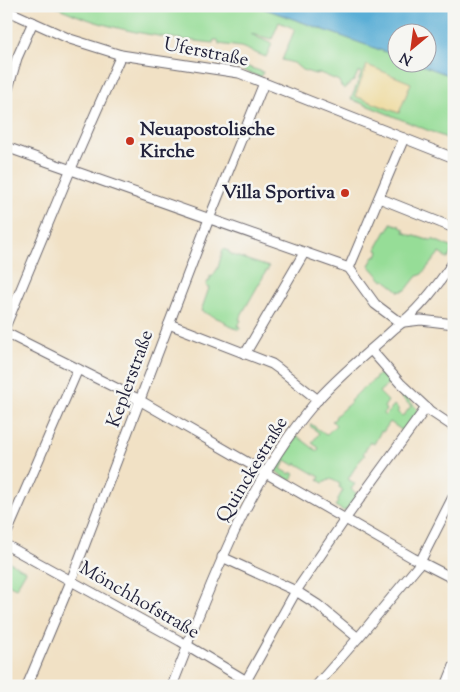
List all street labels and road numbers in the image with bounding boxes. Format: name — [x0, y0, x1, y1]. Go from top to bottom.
street label: Uferstraße — [161, 32, 251, 75]
street label: Keplerstraße — [101, 326, 161, 431]
street label: Quinckestraße — [211, 412, 295, 528]
street label: Mönchhofstraße — [74, 556, 204, 646]

